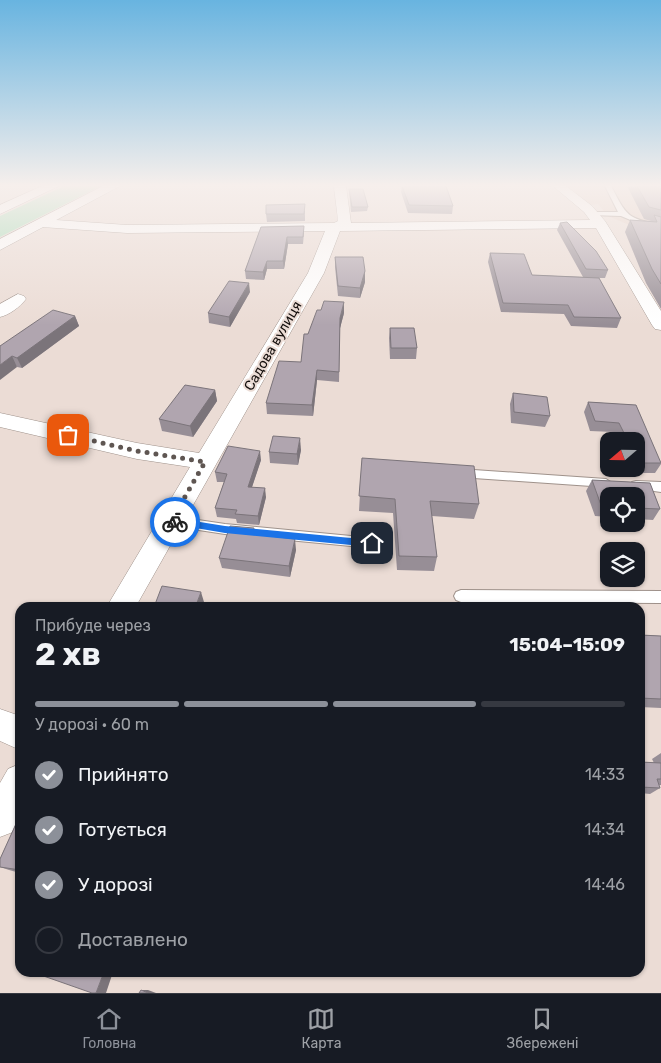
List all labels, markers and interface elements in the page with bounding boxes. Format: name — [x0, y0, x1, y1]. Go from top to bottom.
street label: Садова вулиця — [241, 298, 305, 394]
pin — [47, 414, 89, 456]
icon: bag — [54, 421, 82, 449]
north arrow — [600, 432, 645, 478]
map controls — [600, 432, 645, 587]
button: locate — [600, 487, 645, 532]
courier — [150, 497, 200, 547]
icon: bike — [161, 508, 189, 536]
pin — [351, 522, 393, 564]
icon: home — [358, 529, 386, 557]
button: layers — [600, 542, 645, 587]
text: Прибуде через — [35, 616, 151, 635]
text: 15:04–15:09 — [509, 633, 625, 656]
text: 2 хв — [35, 635, 101, 673]
text: У дорозі · 60 m — [35, 715, 149, 734]
icon: check — [35, 761, 63, 789]
text: Прийнято — [78, 763, 169, 786]
text: 14:33 — [585, 765, 625, 784]
icon: check — [35, 816, 63, 844]
text: Готується — [78, 818, 167, 841]
text: 14:34 — [585, 820, 625, 839]
icon: check — [35, 871, 63, 899]
text: У дорозі — [78, 873, 153, 896]
text: 14:46 — [585, 875, 625, 894]
text: Доставлено — [78, 928, 188, 951]
tab: Головна — [83, 1005, 136, 1052]
tab: Карта — [302, 1005, 341, 1052]
tab: Збережені — [507, 1005, 578, 1052]

